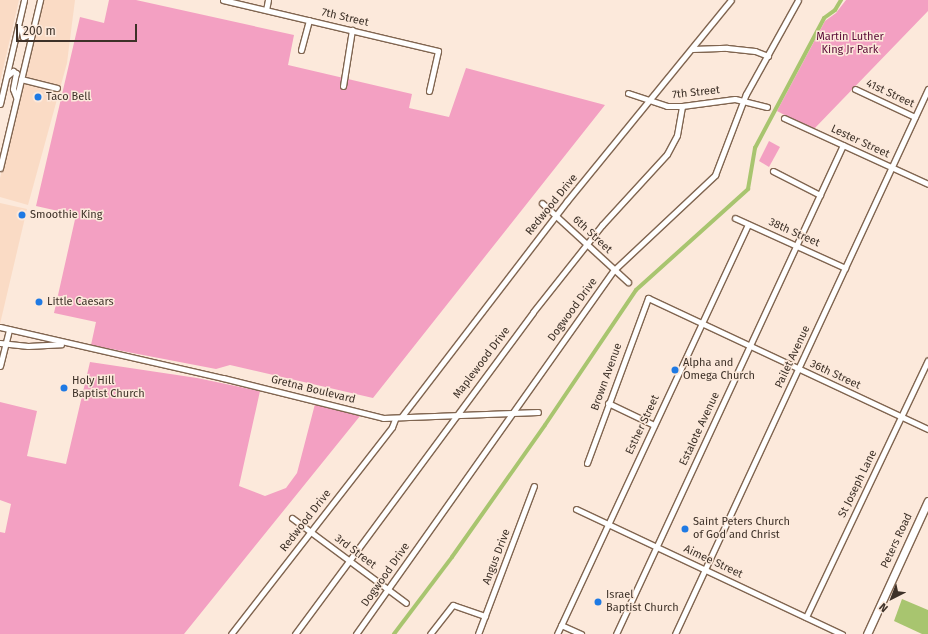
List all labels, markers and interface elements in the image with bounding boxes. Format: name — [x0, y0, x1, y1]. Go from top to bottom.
street label: 7th Street — [320, 6, 370, 30]
scale bar — [18, 16, 139, 42]
text: 200 m — [23, 24, 56, 38]
park label: Martin Luther King Jr Park — [816, 31, 884, 57]
street label: 41st Street — [864, 77, 916, 111]
street label: 7th Street — [671, 84, 721, 102]
place label: Taco Bell — [46, 90, 91, 104]
marker: Taco Bell — [33, 92, 43, 102]
street label: Lester Street — [829, 123, 891, 161]
street label: Redwood Drive — [523, 172, 581, 238]
place label: Smoothie King — [30, 208, 102, 222]
marker: Smoothie King — [17, 210, 27, 220]
street label: 6th Street — [570, 213, 614, 257]
street label: 38th Street — [766, 216, 822, 250]
street label: Dogwood Drive — [546, 276, 600, 344]
place label: Little Caesars — [47, 295, 114, 309]
marker: Little Caesars — [34, 297, 44, 307]
street label: Pailet Avenue — [773, 324, 813, 390]
street label: Maplewood Drive — [451, 325, 513, 401]
street label: Brown Avenue — [589, 341, 625, 413]
place label: Alpha and Omega Church — [683, 357, 755, 383]
street label: 36th Street — [808, 357, 862, 393]
marker: Alpha and Omega Church — [670, 365, 680, 375]
street label: Gretna Boulevard — [269, 373, 357, 407]
place label: Holy Hill Baptist Church — [72, 375, 145, 401]
marker: Holy Hill Baptist Church — [59, 383, 69, 393]
street label: Estalote Avenue — [677, 390, 723, 468]
street label: Esther Street — [623, 393, 663, 457]
street label: St Joseph Lane — [836, 448, 880, 520]
street label: Redwood Drive — [278, 487, 334, 555]
street label: Peters Road — [878, 511, 916, 571]
place label: Saint Peters Church of God and Christ — [693, 516, 790, 542]
marker: Saint Peters Church of God and Christ — [680, 524, 690, 534]
street label: Angus Drive — [480, 527, 514, 587]
street label: 3rd Street — [332, 532, 378, 572]
street label: Dogwood Drive — [359, 540, 413, 610]
street label: Aimee Street — [681, 543, 745, 581]
north arrow — [872, 578, 912, 618]
place label: Israel Baptist Church — [606, 589, 679, 615]
marker: Israel Baptist Church — [593, 597, 603, 607]
text: N — [877, 600, 891, 615]

